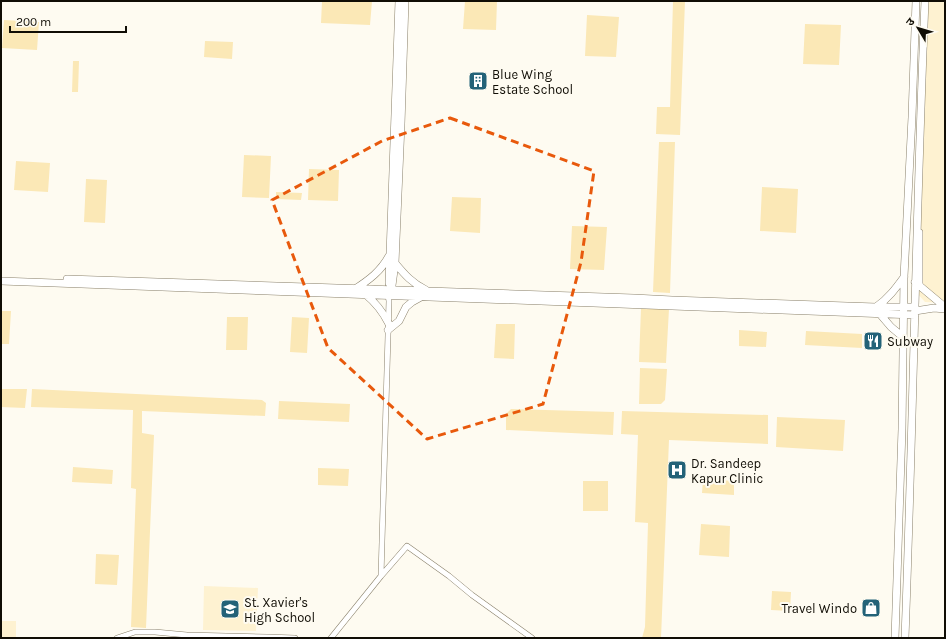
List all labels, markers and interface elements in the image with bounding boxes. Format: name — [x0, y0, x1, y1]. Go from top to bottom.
scale bar — [10, 8, 126, 34]
north arrow — [898, 8, 938, 48]
text: 200 m — [16, 15, 51, 29]
text: उ — [903, 15, 918, 29]
place label: Blue Wing Estate School — [492, 67, 573, 97]
building icon: Blue Wing Estate School — [467, 70, 489, 92]
restaurant icon: Subway — [862, 330, 884, 352]
place label: Subway — [887, 334, 933, 349]
place label: Dr. Sandeep Kapur Clinic — [691, 456, 763, 486]
hospital icon: Dr. Sandeep Kapur Clinic — [666, 459, 688, 481]
place label: St. Xavier's High School — [244, 595, 315, 625]
shop icon: Travel Windo — [860, 597, 882, 619]
school or university icon: St. Xavier's High School — [219, 598, 241, 620]
place label: Travel Windo — [782, 601, 857, 616]

